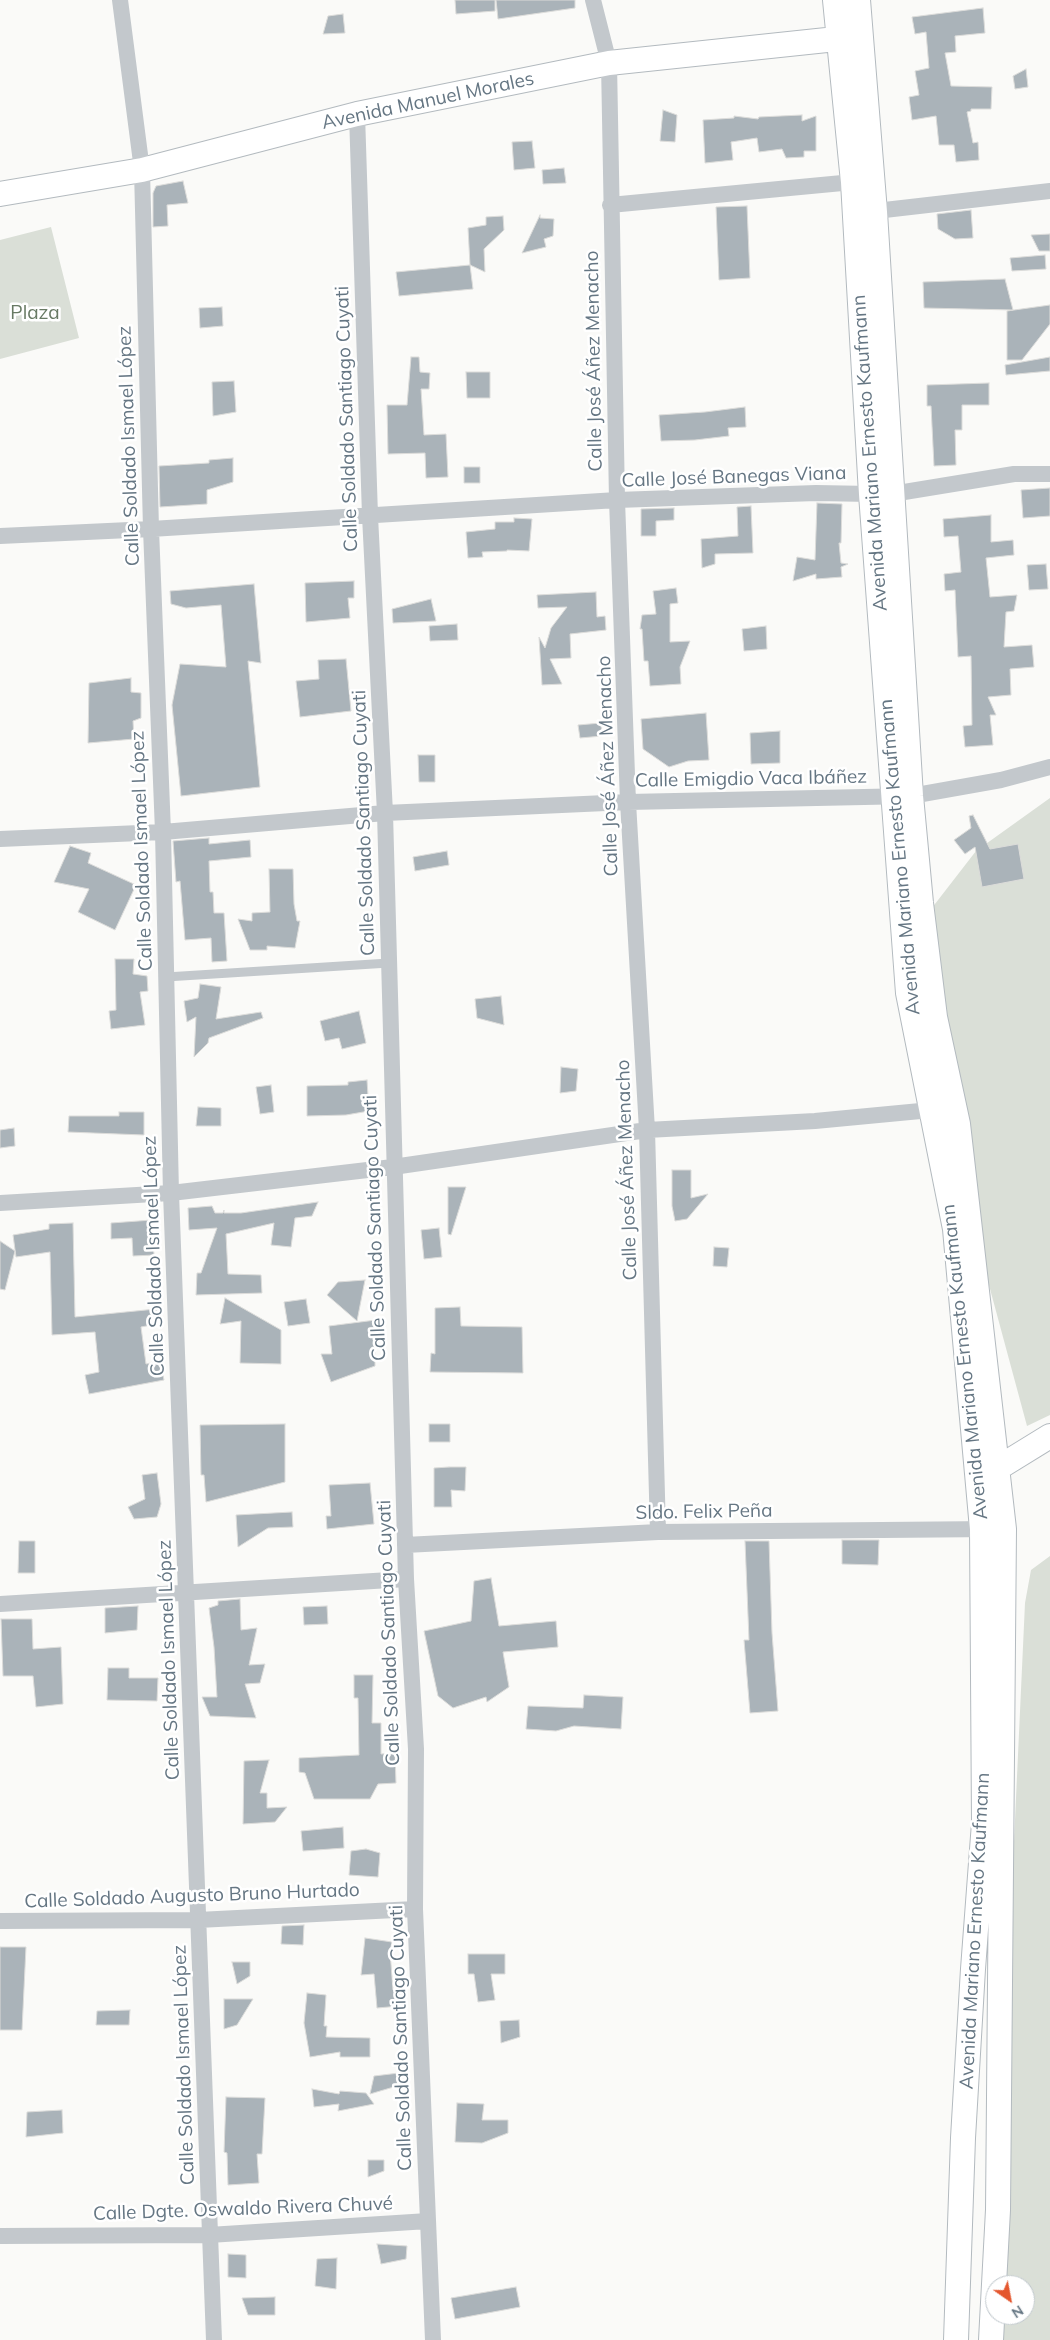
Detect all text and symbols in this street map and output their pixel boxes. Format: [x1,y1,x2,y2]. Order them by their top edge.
street label: Avenida Manuel Morales [320,67,536,135]
street label: Calle José Áñez Menacho [581,250,607,472]
street label: Calle Soldado Santiago Cuyati [331,286,363,552]
street label: Avenida Mariano Ernesto Kaufmann [848,294,892,612]
park label: Plaza [10,302,60,324]
street label: Calle Soldado Ismael López [113,325,145,567]
street label: Calle José Banegas Viana [621,462,847,492]
street label: Calle José Áñez Menacho [593,655,623,877]
street label: Calle Soldado Santiago Cuyati [348,690,380,956]
street label: Avenida Mariano Ernesto Kaufmann [875,698,925,1016]
street label: Calle Soldado Ismael López [126,730,158,972]
street label: Calle Emigdio Vaca Ibáñez [635,766,867,792]
street label: Calle José Áñez Menacho [612,1059,642,1281]
street label: Calle Soldado Santiago Cuyati [359,1095,391,1361]
street label: Calle Soldado Ismael López [138,1135,170,1377]
street label: Avenida Mariano Ernesto Kaufmann [937,1203,993,1521]
street label: Sldo. Felix Peña [635,1499,773,1525]
street label: Calle Soldado Santiago Cuyati [373,1500,405,1766]
street label: Calle Soldado Ismael López [153,1539,185,1781]
street label: Avenida Mariano Ernesto Kaufmann [955,1772,995,2090]
street label: Calle Soldado Augusto Bruno Hurtado [24,1879,360,1913]
street label: Calle Soldado Santiago Cuyati [385,1905,417,2171]
street label: Calle Soldado Ismael López [168,1944,200,2186]
street label: Calle Dgte. Oswaldo Rivera Chuvé [93,2192,393,2226]
north arrow [985,2275,1035,2325]
text: N [1008,2301,1027,2322]

